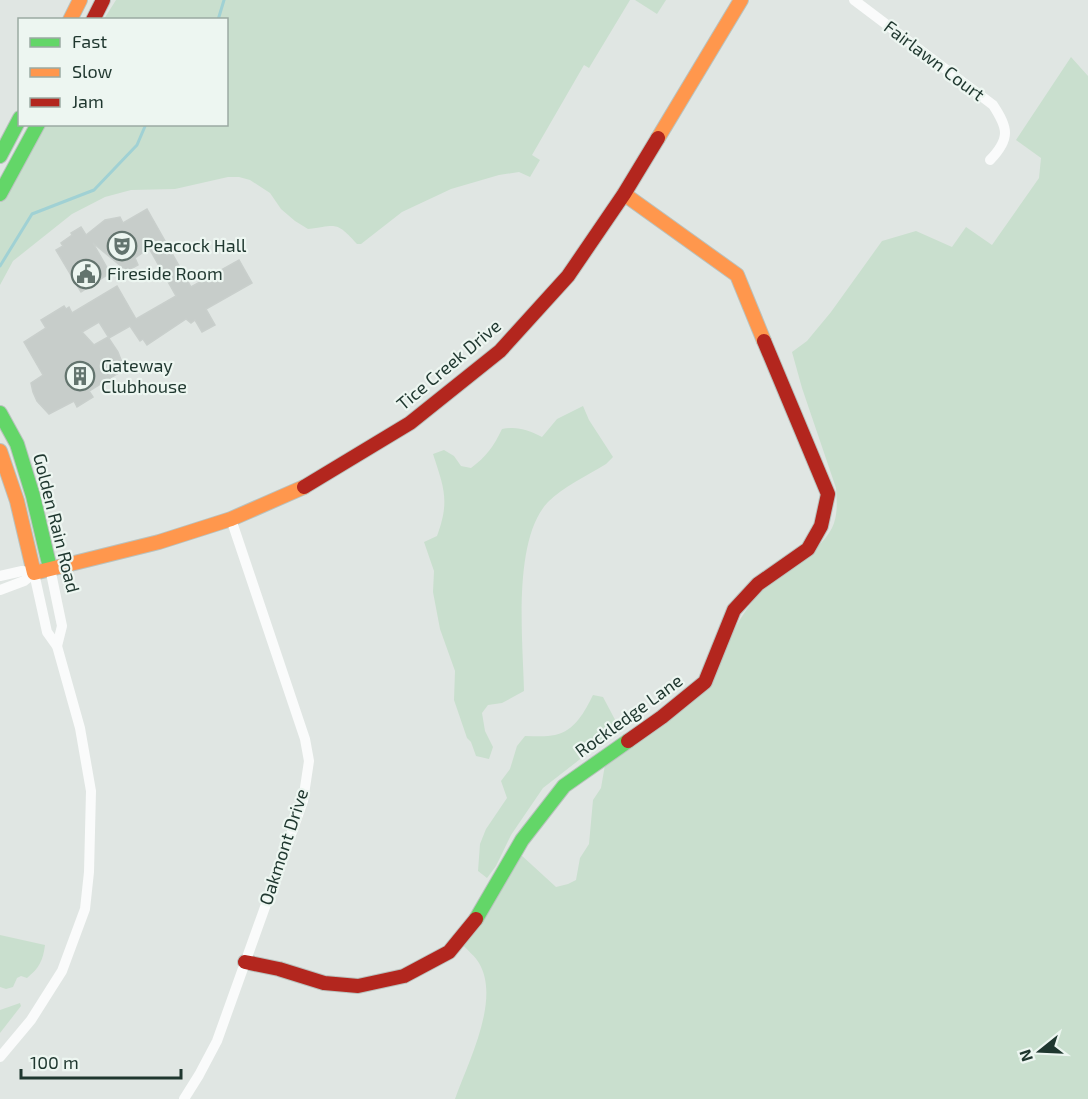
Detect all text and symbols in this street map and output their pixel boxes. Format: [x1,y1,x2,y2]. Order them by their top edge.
street label: Fairlawn Court [880,15,989,105]
legend [18,18,228,126]
text: Fast [72,30,107,52]
text: Slow [72,60,113,82]
text: Jam [72,90,104,112]
theatre icon: Peacock Hall [106,230,138,262]
place label: Peacock Hall [143,234,247,256]
public building icon: Fireside Room [70,258,102,290]
place label: Fireside Room [107,262,223,284]
street label: Tice Creek Drive [392,314,505,414]
place label: Gateway Clubhouse [101,354,187,397]
building icon: Gateway Clubhouse [64,360,96,392]
street label: Golden Rain Road [29,451,85,595]
street label: Rockledge Lane [570,669,686,762]
street label: Oakmont Drive [254,786,312,908]
north arrow [1010,1021,1070,1081]
scale bar [21,1042,182,1080]
text: N [1014,1047,1036,1064]
text: 100 m [30,1051,79,1073]

